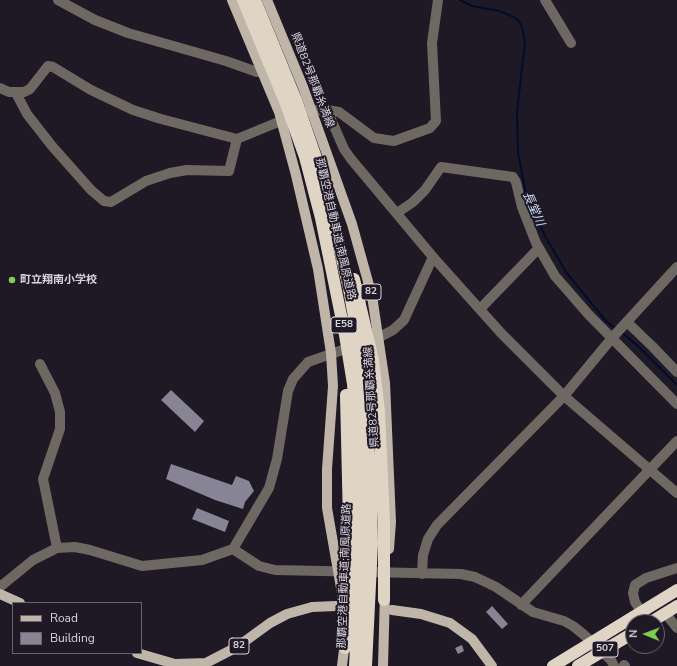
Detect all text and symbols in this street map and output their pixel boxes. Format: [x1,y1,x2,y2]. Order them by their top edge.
street label: 県道82号那覇糸満線 [288,30,336,130]
street label: 那覇空港自動車道;南風原道路 [312,157,358,301]
water label: 長堂川 [519,190,547,228]
place label: 町立翔南小学校 [20,273,97,287]
marker: 町立翔南小学校 [7,275,17,285]
road number: 82 [361,284,381,300]
road number: E58 [331,317,357,333]
street label: 県道82号那覇糸満線 [362,346,382,448]
street label: 那覇空港自動車道;南風原道路 [336,503,354,649]
legend [12,602,142,654]
text: Road [50,610,78,626]
north arrow [625,614,665,654]
text: Building [50,630,95,646]
text: N [626,630,641,638]
road number: 82 [229,638,249,654]
road number: 507 [592,641,618,657]

